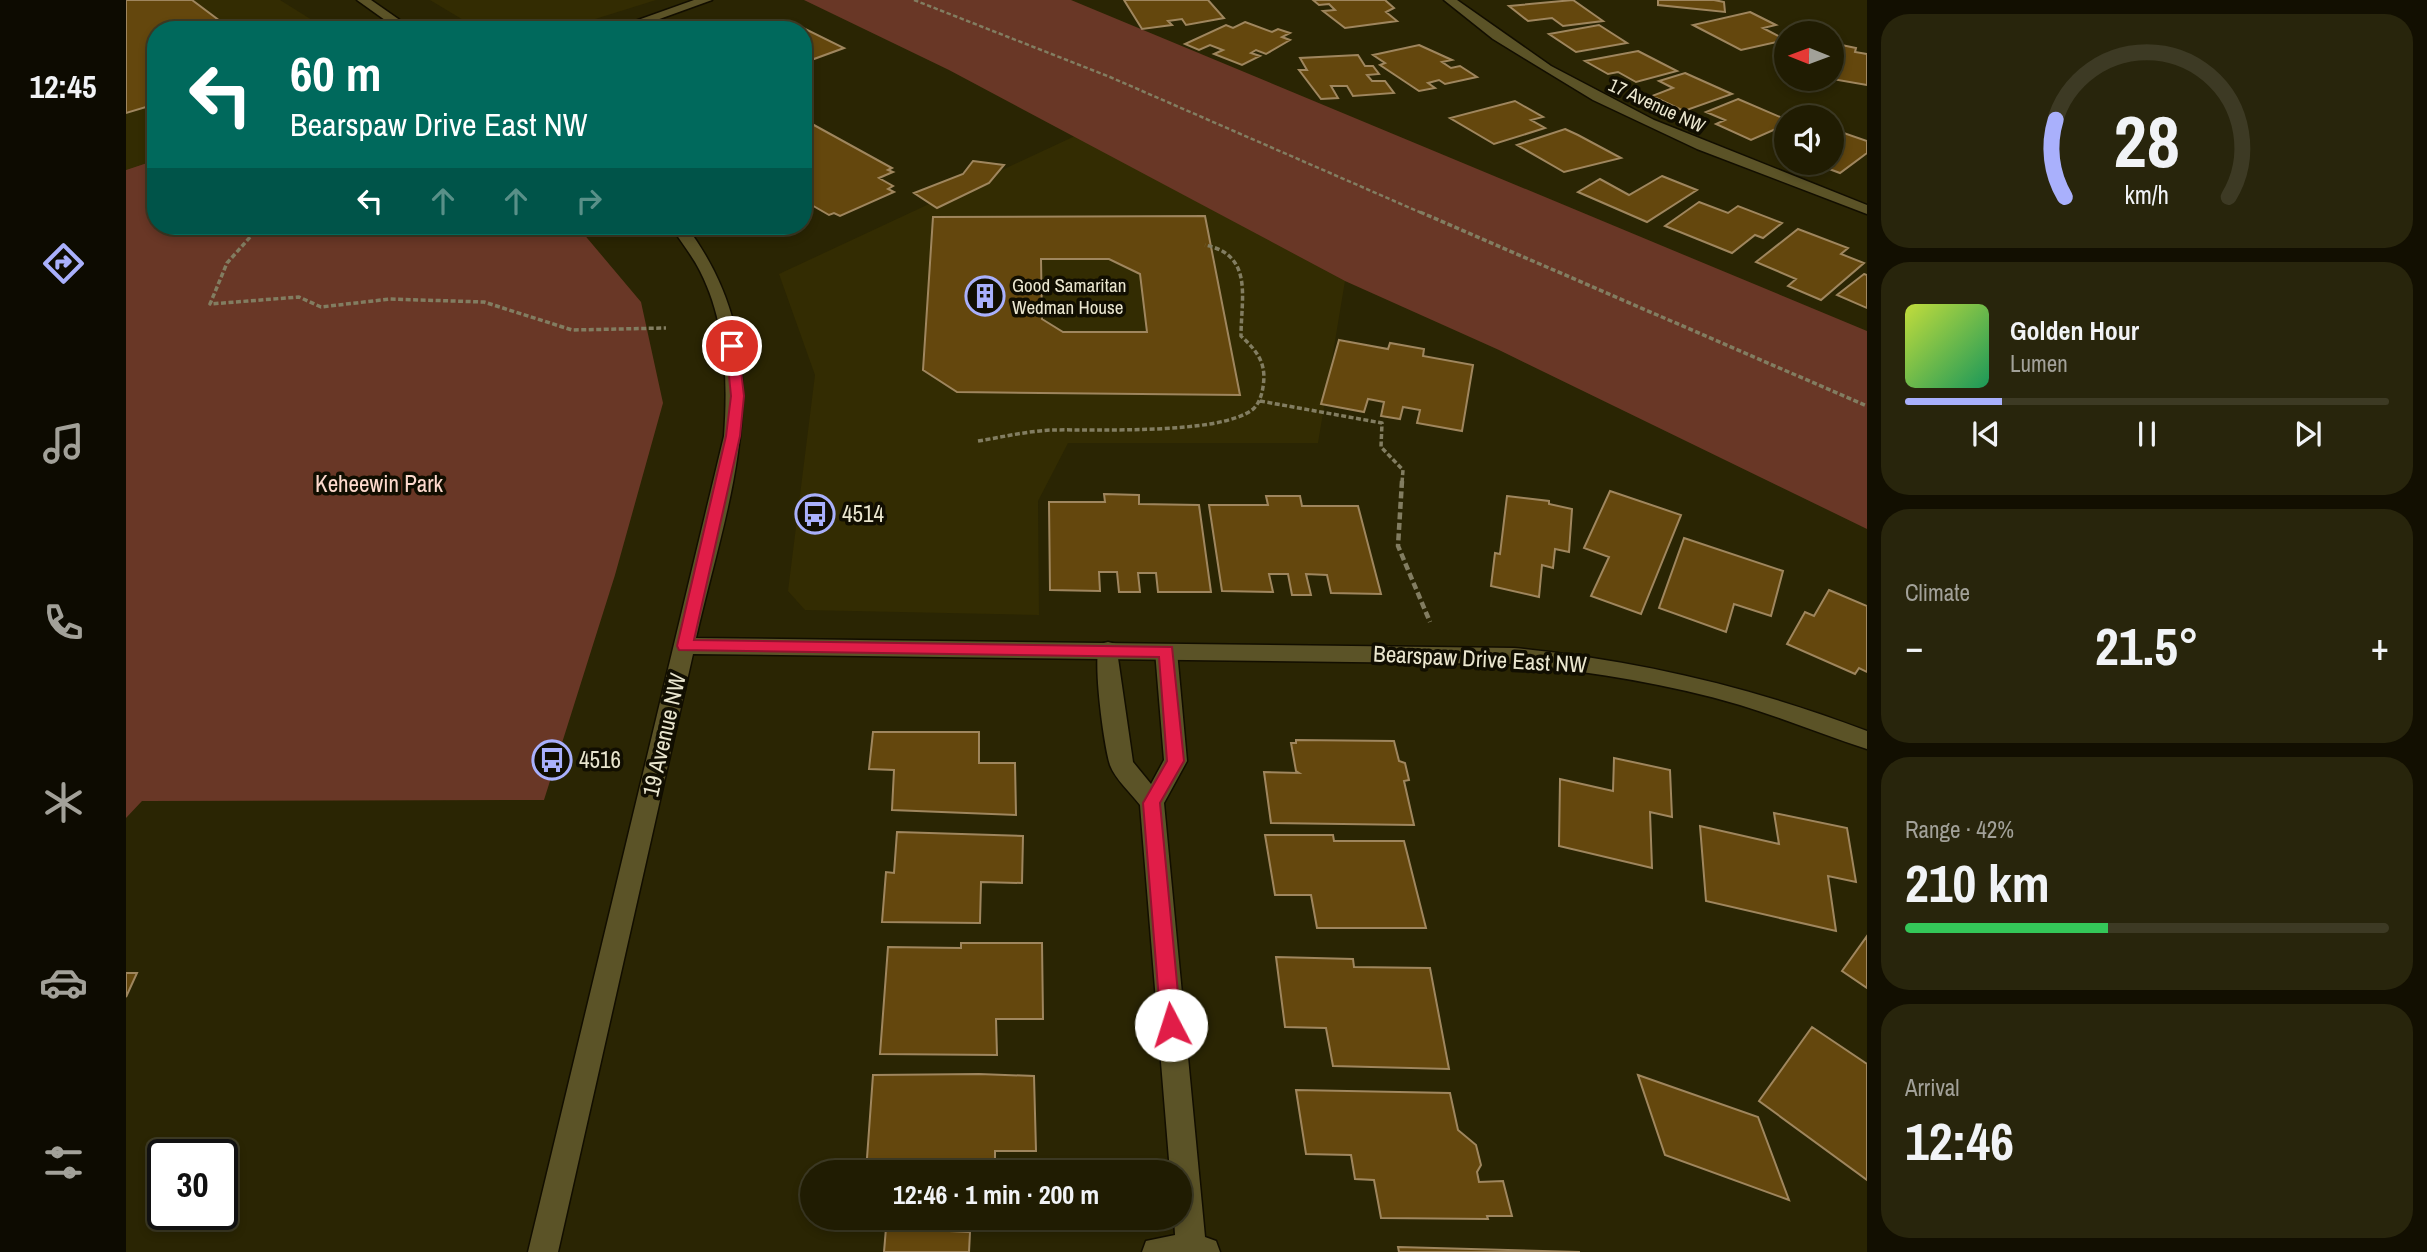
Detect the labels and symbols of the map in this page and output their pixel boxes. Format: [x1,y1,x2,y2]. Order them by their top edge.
north arrow [1774,21,1844,91]
street label: 17 Avenue NW [1605,71,1710,139]
place label: Good Samaritan Wedman House [1012,272,1126,320]
building icon: Good Samaritan Wedman House [964,275,1006,317]
pin [702,316,762,376]
park label: Keheewin Park [315,468,444,499]
bus stop icon: 4514 [794,493,836,535]
place label: 4514 [842,498,884,529]
street label: Bearspaw Drive East NW [1372,637,1588,680]
street label: 19 Avenue NW [634,670,693,800]
bus stop icon: 4516 [531,739,573,781]
place label: 4516 [579,744,621,775]
position arrow [1134,988,1208,1062]
speed limit sign: 30 [147,1139,238,1230]

